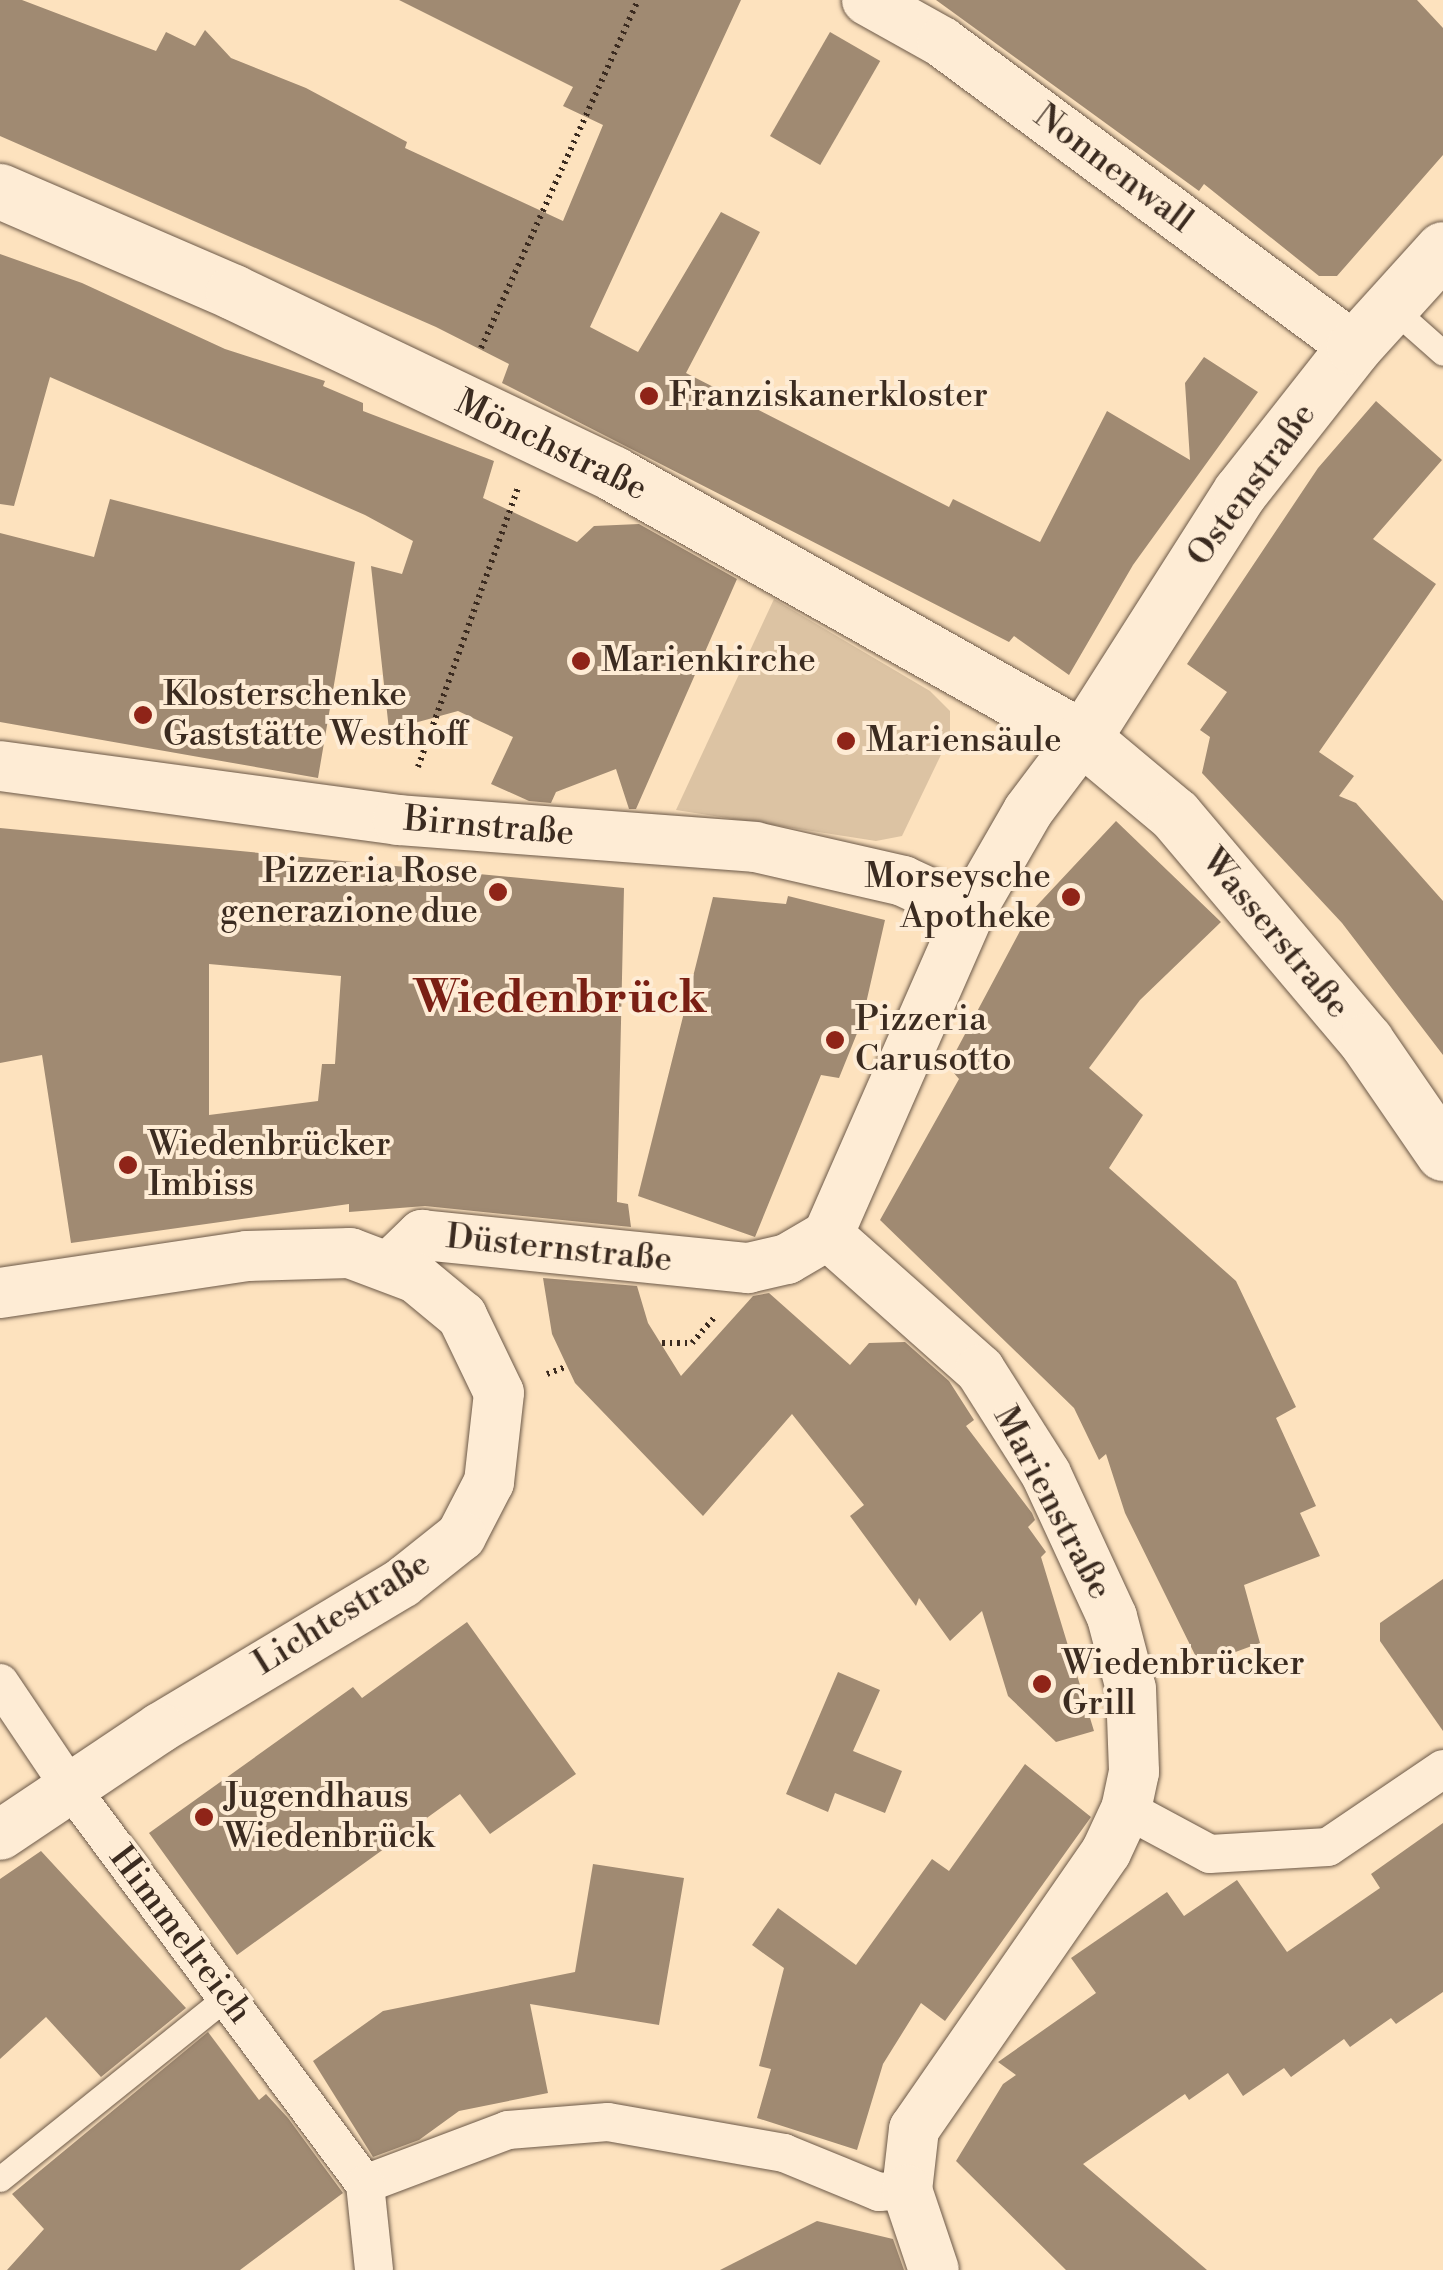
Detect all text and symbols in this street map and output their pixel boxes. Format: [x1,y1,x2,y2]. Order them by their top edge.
street label: Nonnenwall [1025,96,1201,242]
place label: Franziskanerkloster [669,375,988,417]
street label: Mönchstraße [448,382,654,510]
marker: Franziskanerkloster [638,385,660,407]
street label: Ostenstraße [1179,395,1325,575]
place label: Marienkirche [601,640,816,682]
marker: Marienkirche [570,650,592,672]
place label: Klosterschenke Gaststätte Westhoff [163,674,468,756]
marker: Klosterschenke Gaststätte Westhoff [132,704,154,726]
place label: Mariensäule [866,720,1062,762]
marker: Mariensäule [835,730,857,752]
street label: Birnstraße [402,799,576,855]
street label: Wasserstraße [1192,841,1358,1027]
place label: Pizzeria Rose generazione due [220,851,478,933]
place label: Morseysche Apotheke [864,856,1051,938]
marker: Pizzeria Rose generazione due [487,881,509,903]
marker: Morseysche Apotheke [1060,886,1082,908]
district label: Wiedenbrück [413,972,707,1026]
place label: Pizzeria Carusotto [855,999,1012,1081]
marker: Pizzeria Carusotto [824,1029,846,1051]
place label: Wiedenbrücker Imbiss [148,1124,391,1206]
marker: Wiedenbrücker Imbiss [117,1154,139,1176]
street label: Düsternstraße [444,1216,674,1282]
street label: Marienstraße [984,1399,1120,1607]
street label: Lichtestraße [246,1543,438,1685]
place label: Wiedenbrücker Grill [1062,1643,1305,1725]
marker: Wiedenbrücker Grill [1031,1673,1053,1695]
place label: Jugendhaus Wiedenbrück [224,1776,434,1858]
marker: Jugendhaus Wiedenbrück [193,1806,215,1828]
street label: Himmelreich [100,1838,260,2032]

